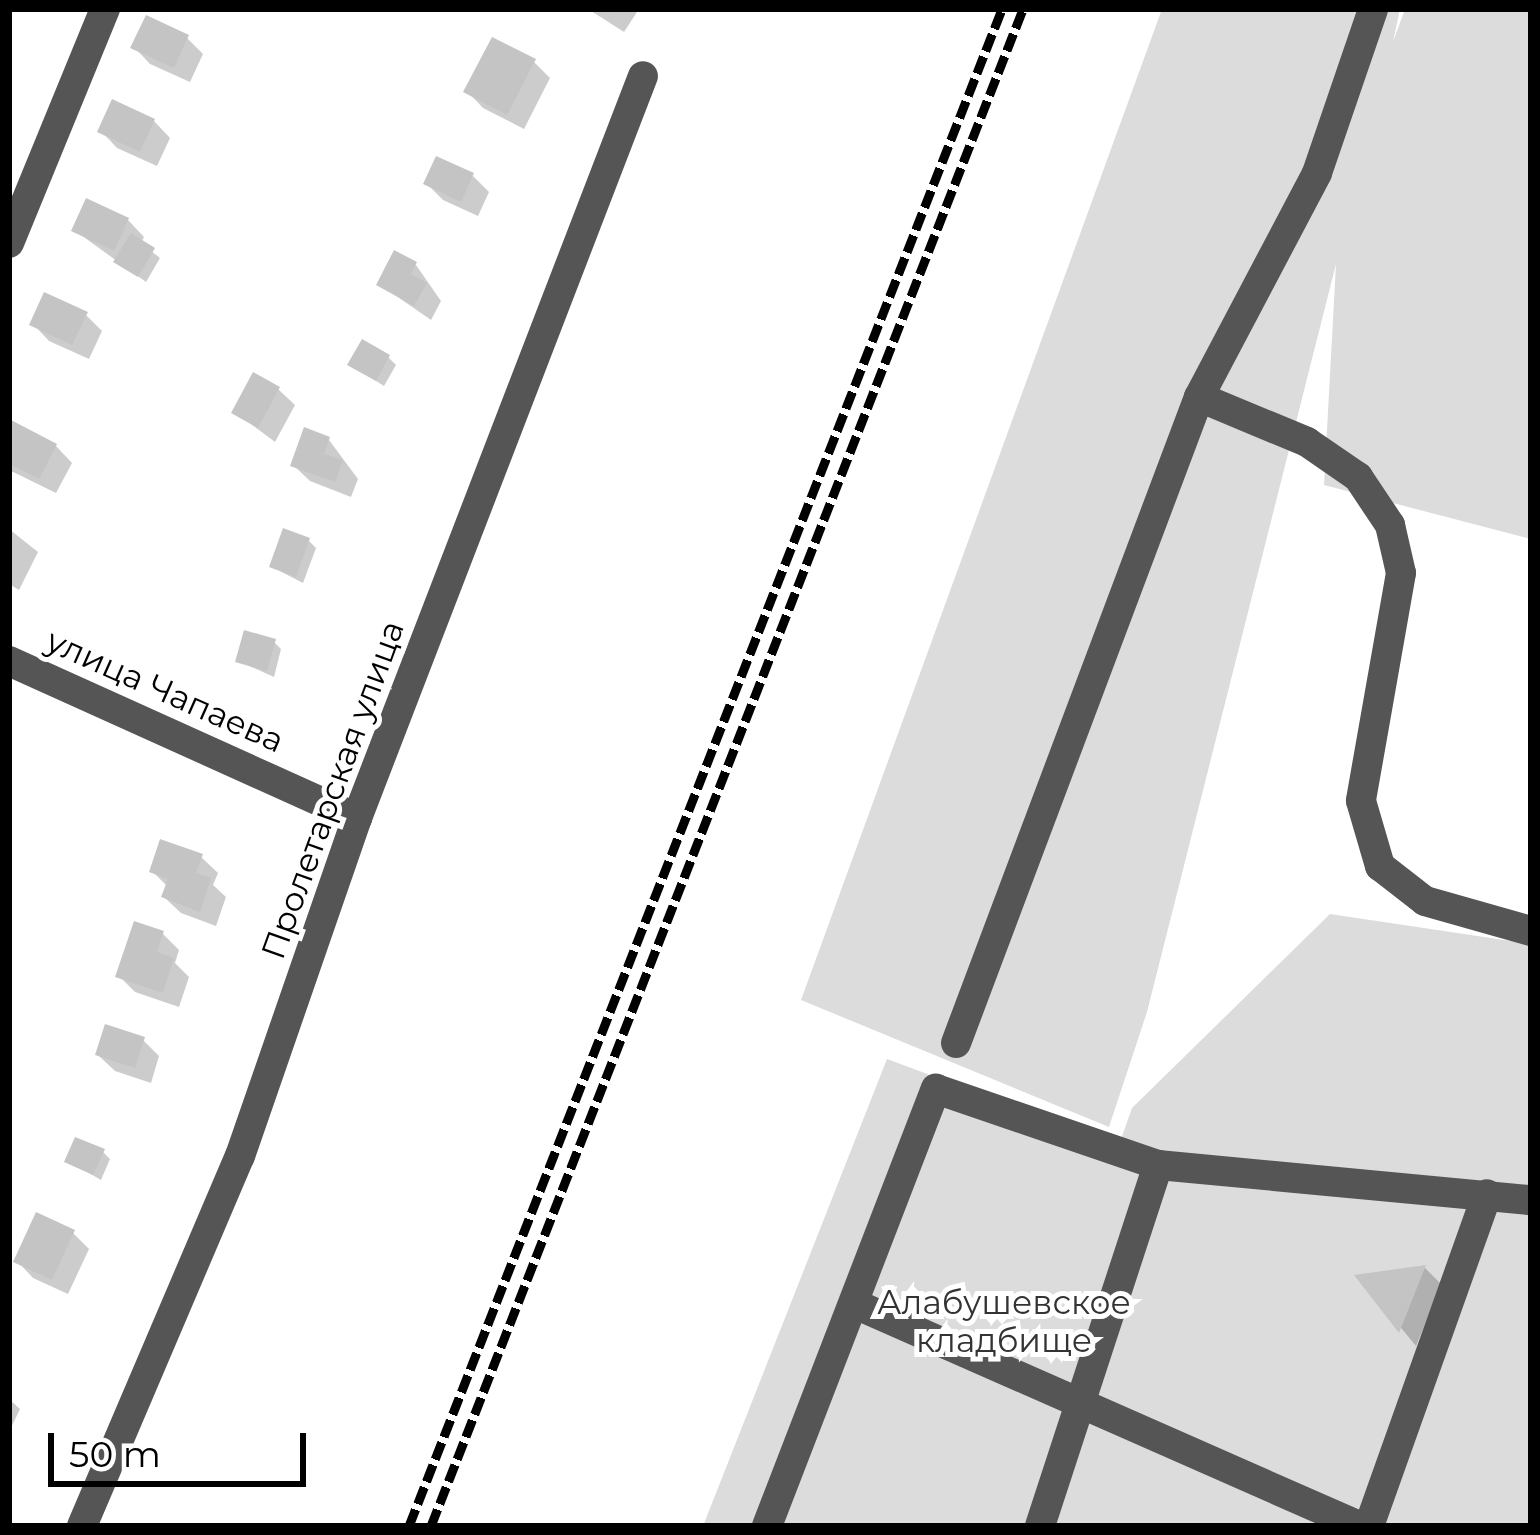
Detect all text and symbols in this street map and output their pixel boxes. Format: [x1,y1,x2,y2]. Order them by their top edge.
street label: Пролетарская улица [253,615,413,965]
street label: улица Чапаева [40,621,290,761]
park label: Алабушевское кладбище [877,1283,1131,1361]
scale bar [54,1409,312,1483]
text: 50 m [69,1432,161,1476]

